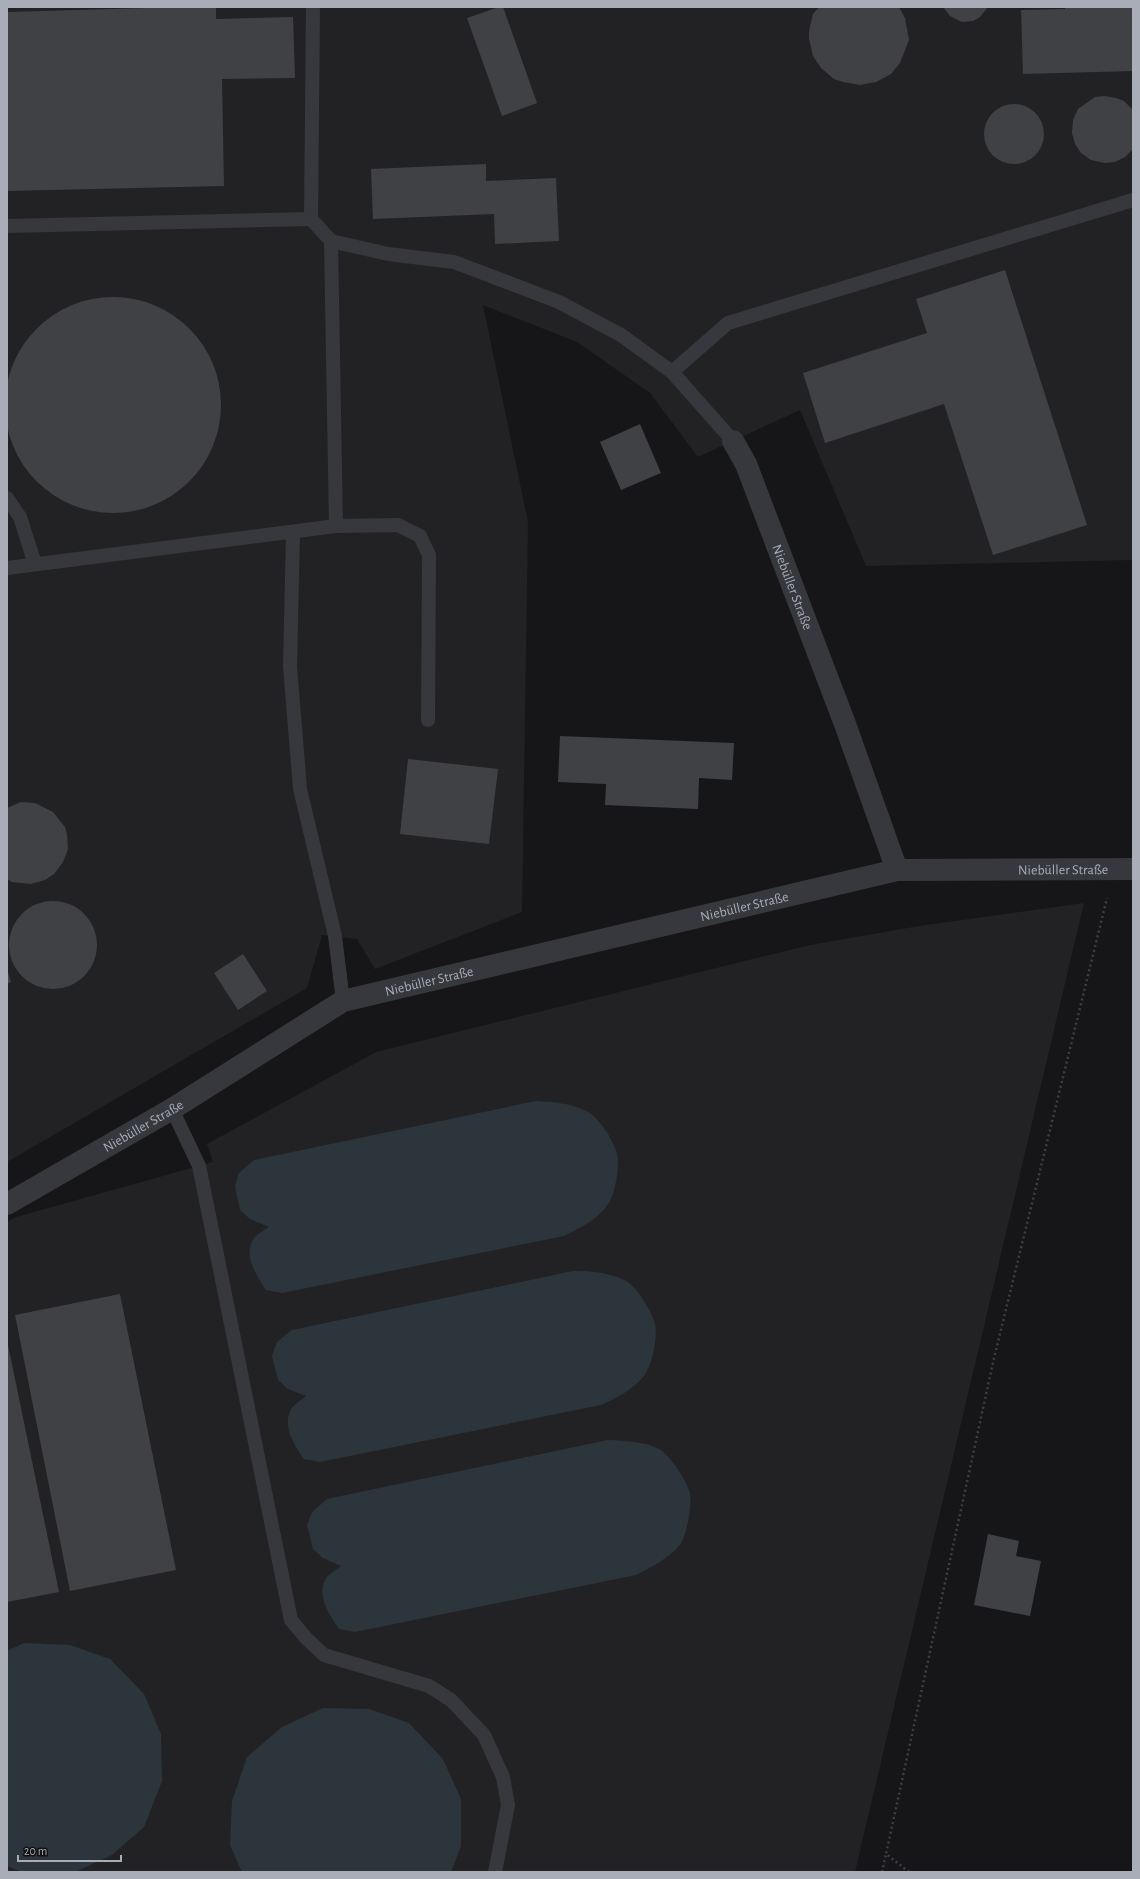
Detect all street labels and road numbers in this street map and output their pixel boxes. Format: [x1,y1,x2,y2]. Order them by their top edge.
street label: Niebüller Straße [769,543,814,632]
street label: Niebüller Straße [1018,863,1108,877]
street label: Niebüller Straße [699,890,790,924]
street label: Niebüller Straße [384,964,475,999]
street label: Niebüller Straße [101,1098,186,1155]

